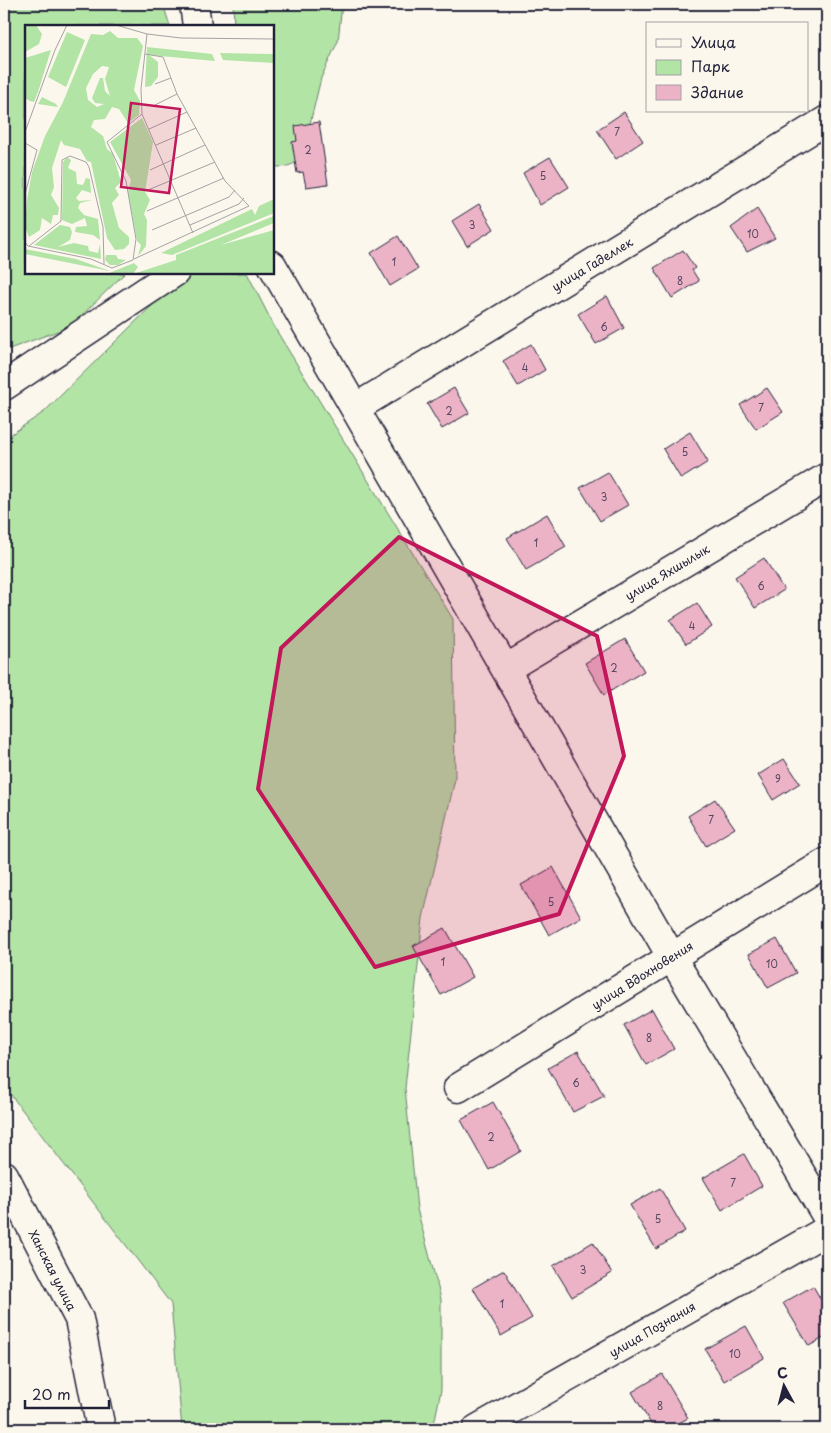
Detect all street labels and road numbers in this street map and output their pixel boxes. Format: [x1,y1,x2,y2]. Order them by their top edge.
street label: улица Гаделлек [548,232,637,295]
street label: улица Яхшылык [621,539,713,604]
street label: улица Вдохновения [588,936,696,1014]
street label: Ханская улица [25,1226,81,1314]
street label: улица Познания [605,1297,699,1361]

